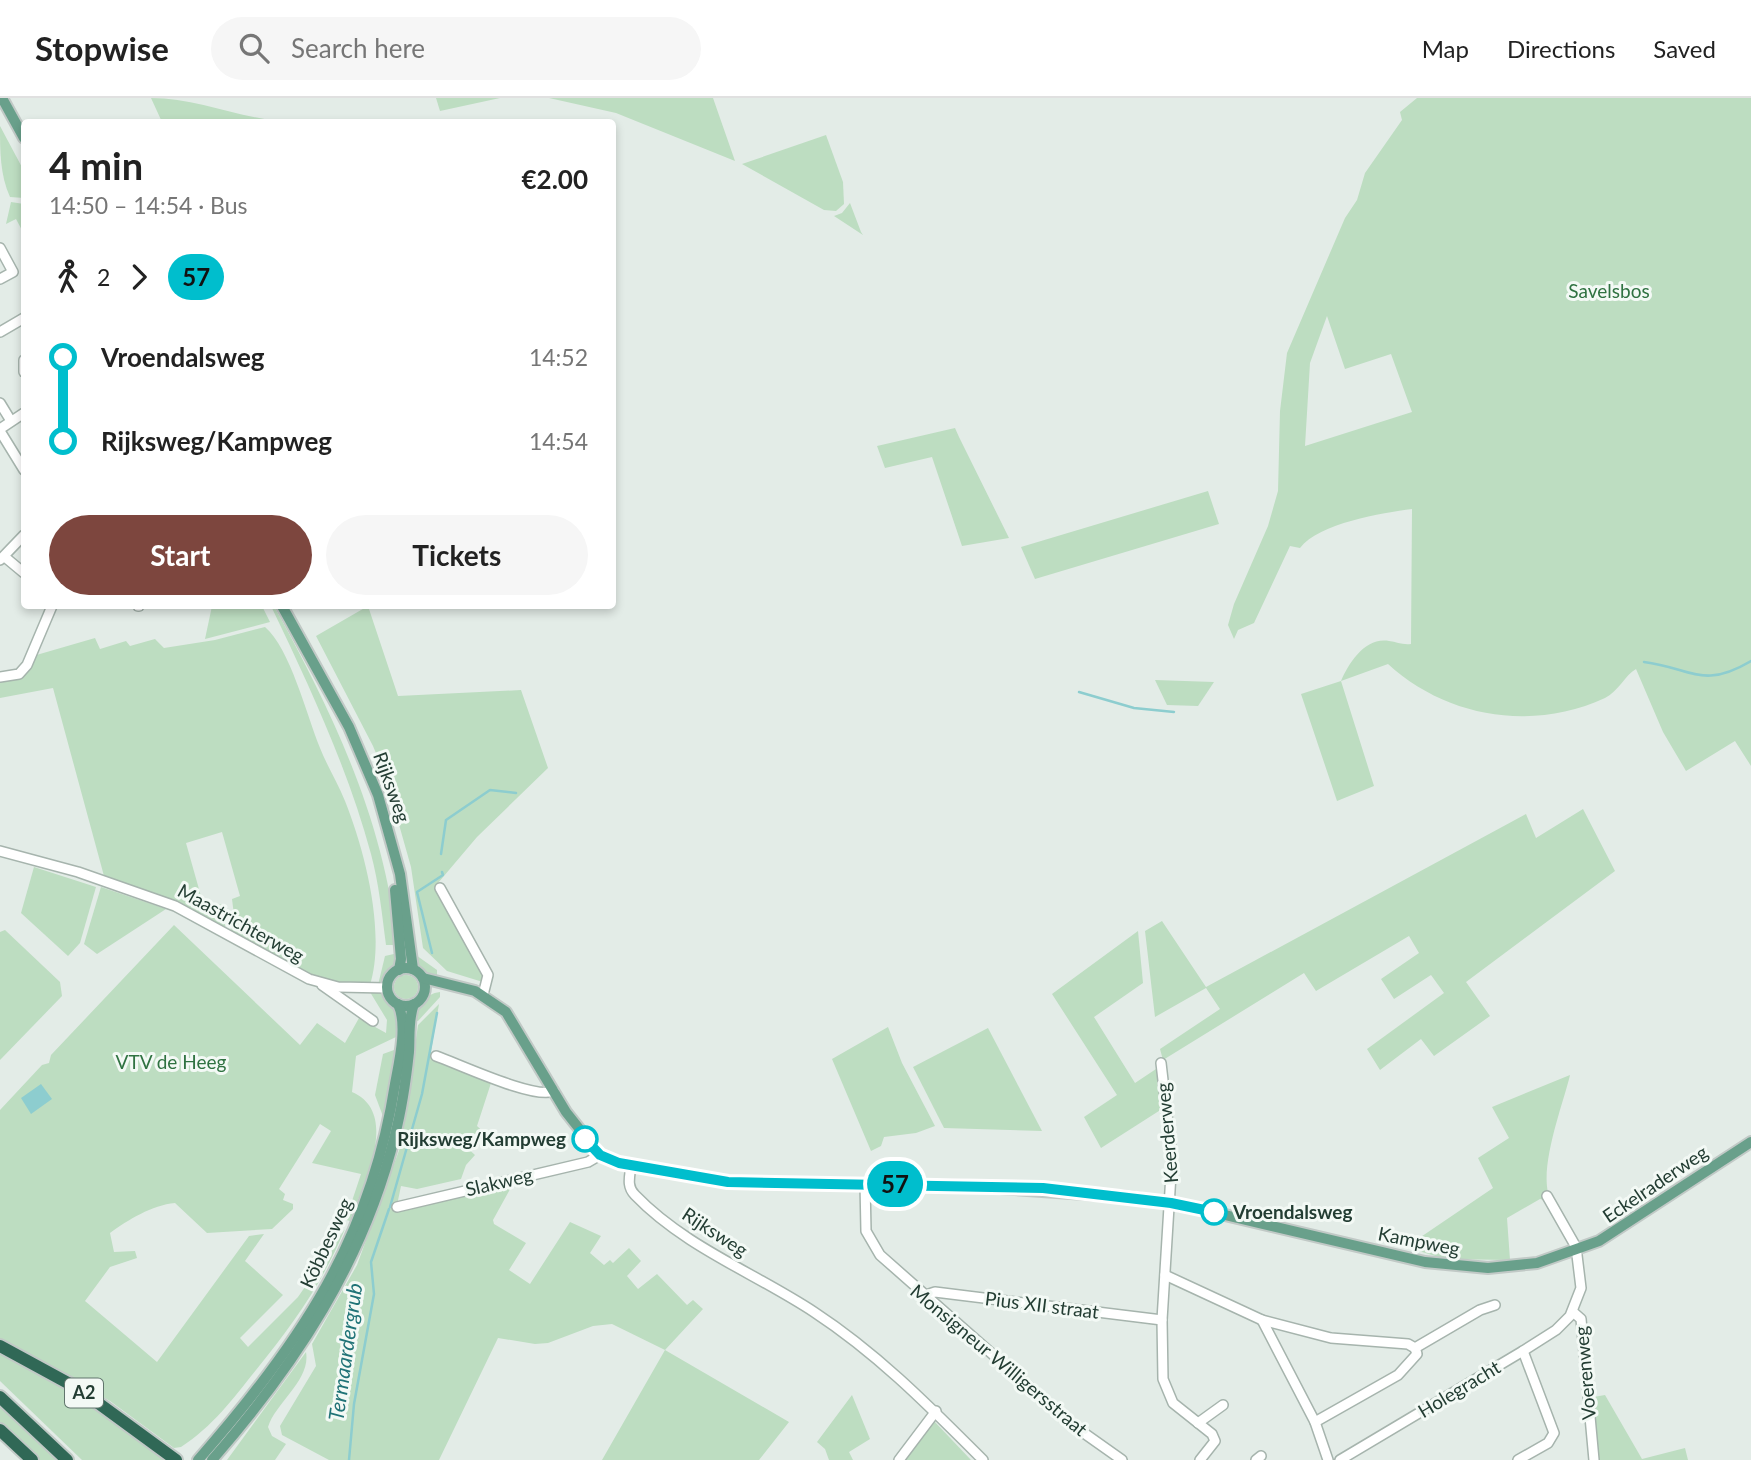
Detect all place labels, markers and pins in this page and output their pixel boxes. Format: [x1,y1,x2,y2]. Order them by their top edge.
marker: Rijksweg/Kampweg [572,1126,598,1152]
place label: Rijksweg/Kampweg [397,1127,566,1150]
marker: Vroendalsweg [1201,1199,1227,1225]
place label: Vroendalsweg [1232,1200,1352,1223]

